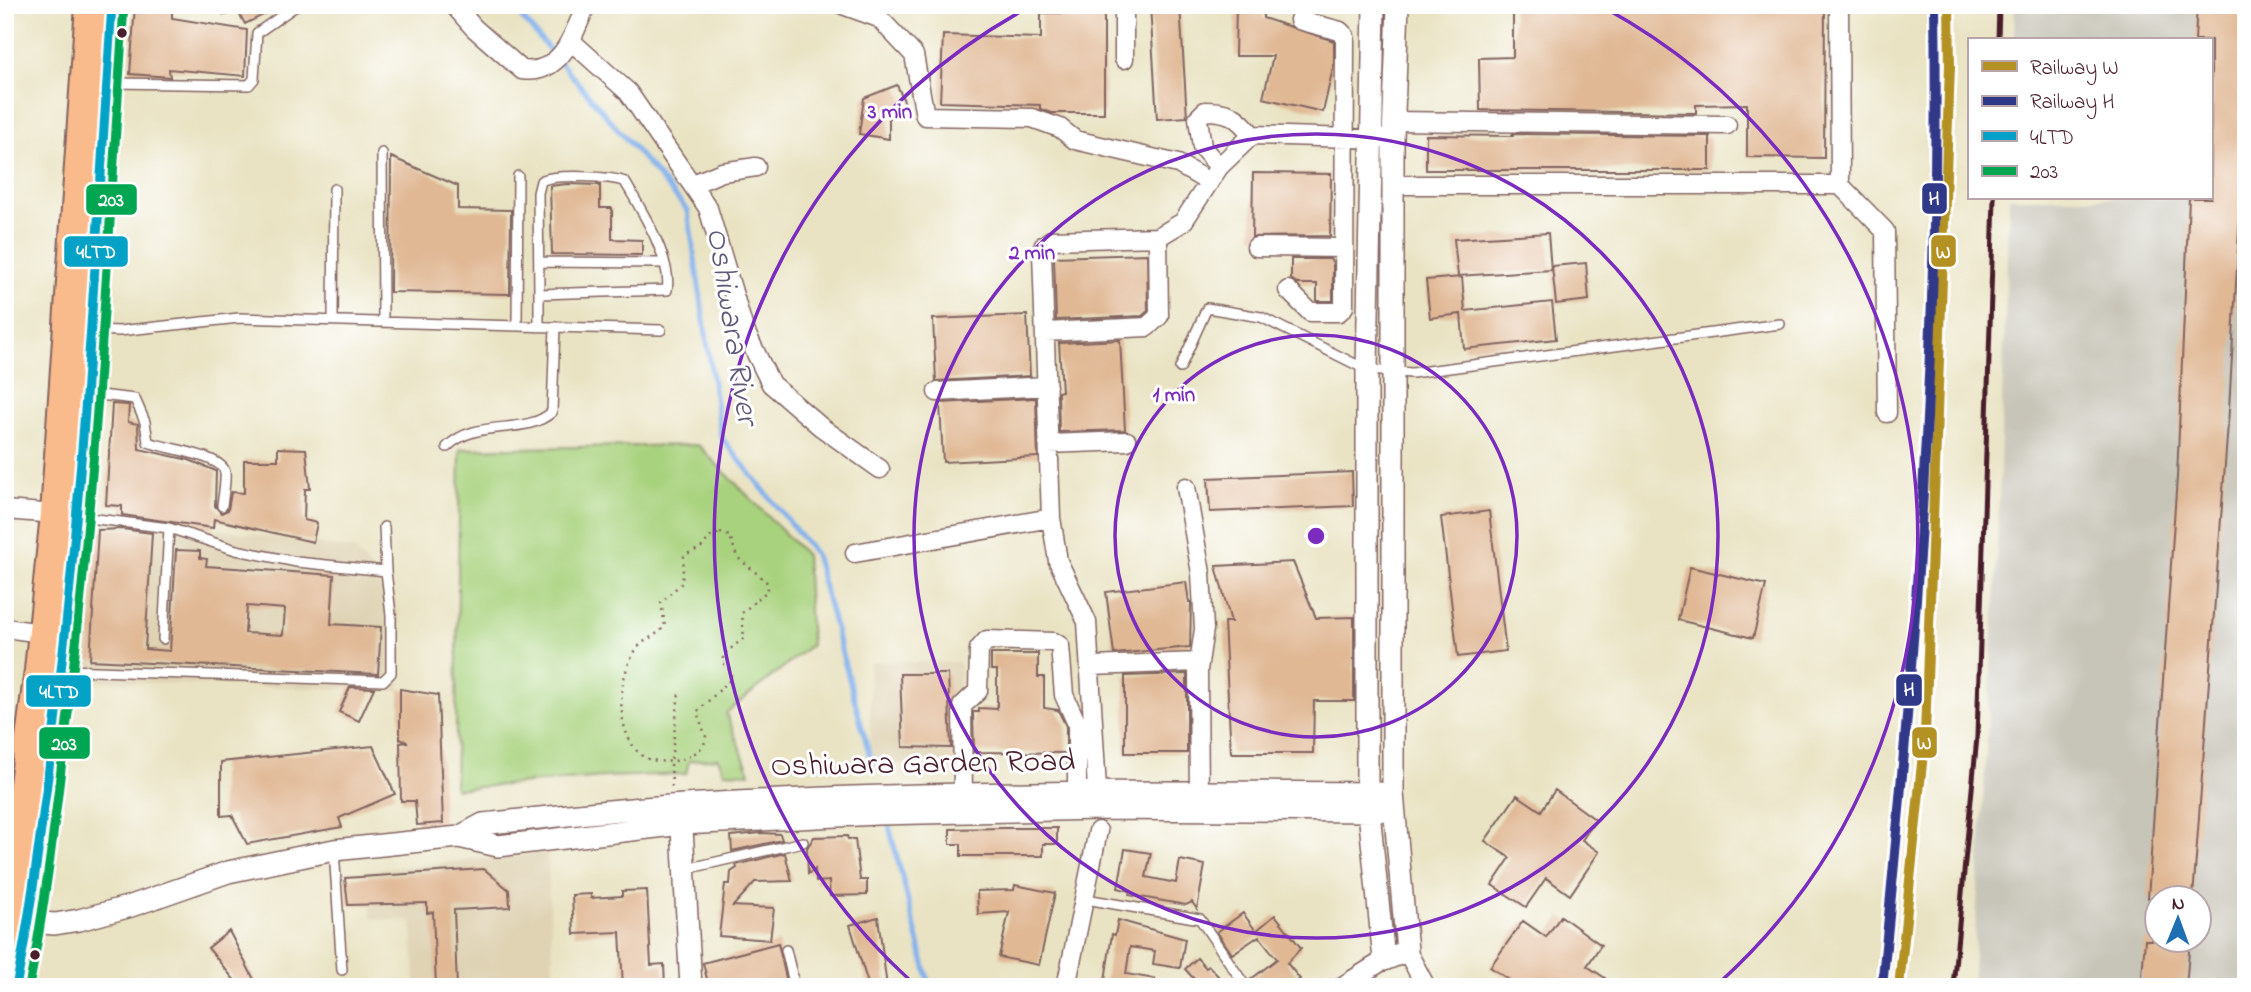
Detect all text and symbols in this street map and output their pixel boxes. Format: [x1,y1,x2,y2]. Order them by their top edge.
unlabelled marker [115,26,129,40]
legend [1968,38,2212,200]
text: Railway W [2030,54,2119,86]
text: Railway H [2030,88,2115,120]
text: 3 min [867,98,912,128]
text: 4LTD [2030,124,2074,154]
text: 203 [2030,158,2058,188]
line badge: H [1921,182,1948,215]
line badge: 203 [85,183,138,216]
text: H [1928,187,1940,214]
text: 203 [97,188,124,215]
water label: Oshiwara River [692,224,771,432]
line badge: W [1930,234,1957,268]
line badge: 4LTD [63,235,129,268]
text: 2 min [1008,239,1055,269]
text: 4LTD [76,240,116,267]
text: W [1936,240,1951,267]
text: 1 min [1153,381,1195,411]
centre of rings [1304,524,1328,548]
line badge: H [1895,673,1923,707]
line badge: 4LTD [25,674,92,708]
text: H [1903,678,1915,705]
text: 4LTD [39,680,79,707]
line badge: 203 [38,726,91,760]
line badge: W [1911,726,1938,759]
text: W [1917,731,1932,758]
text: 203 [50,732,77,759]
street label: Oshiwara Garden Road [770,739,1076,791]
north arrow [2142,884,2212,954]
text: N [2172,891,2185,918]
unlabelled marker [28,948,42,962]

